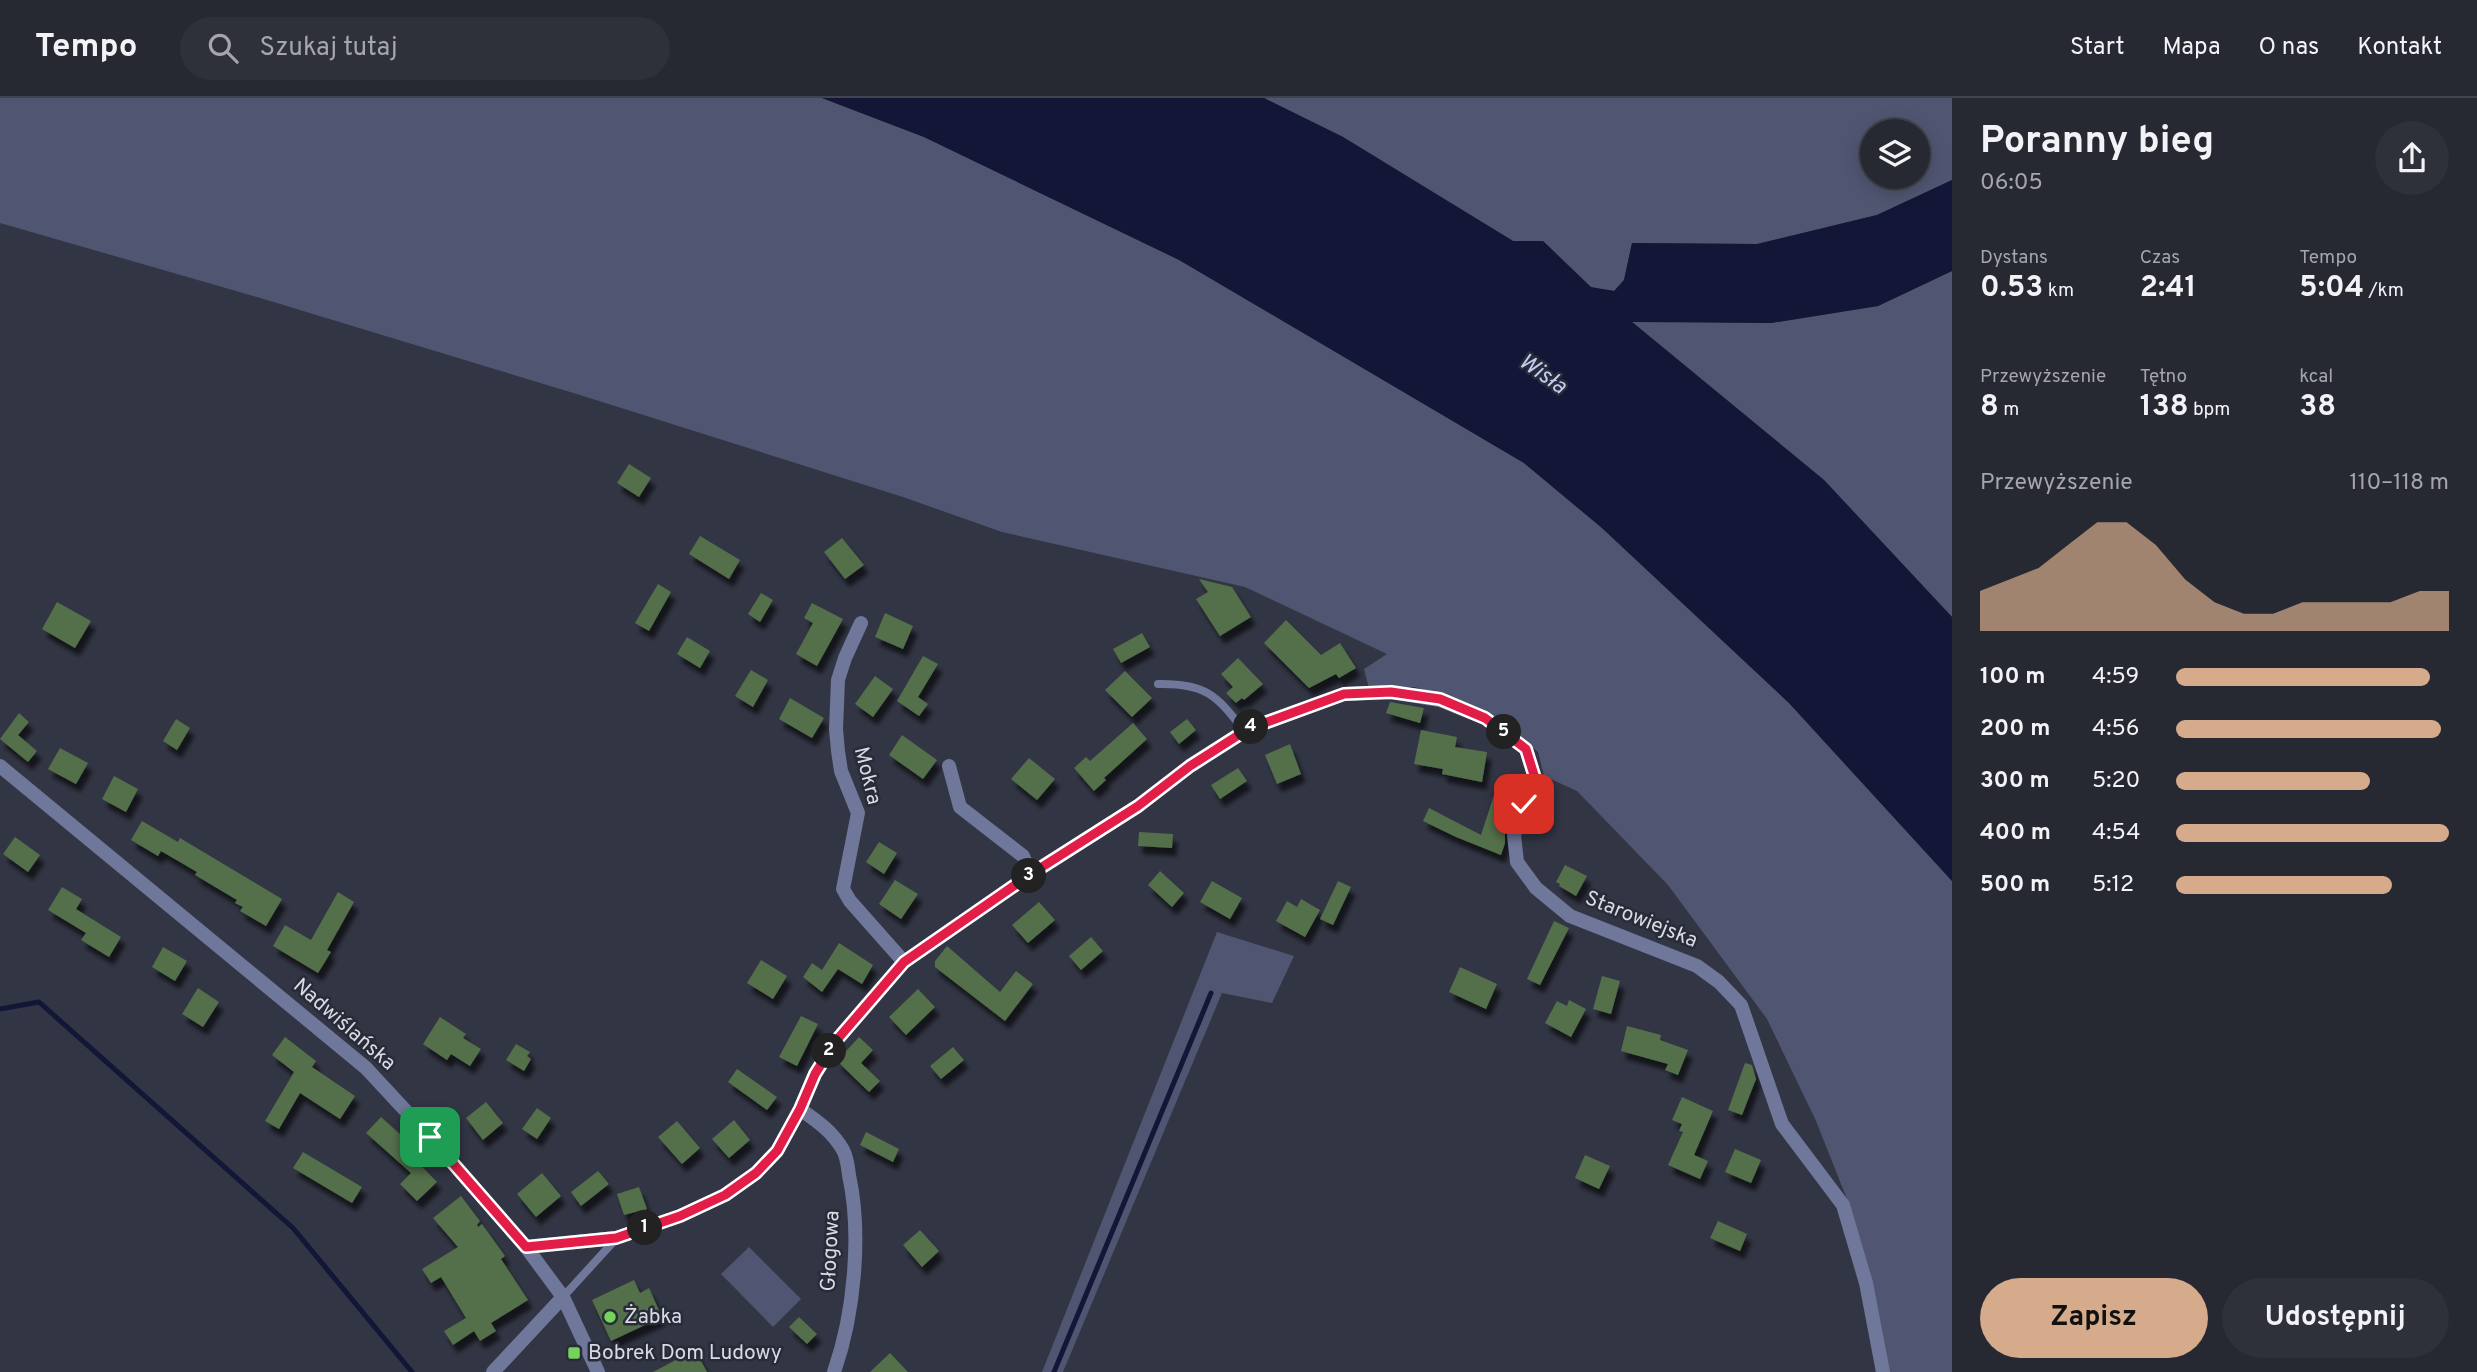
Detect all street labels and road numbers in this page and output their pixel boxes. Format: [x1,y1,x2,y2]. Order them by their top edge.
street label: Mokra [847,744,887,808]
street label: Starowiejska [1581,885,1701,955]
street label: Nadwiślańska [287,973,401,1077]
street label: Głogowa [815,1210,847,1292]

